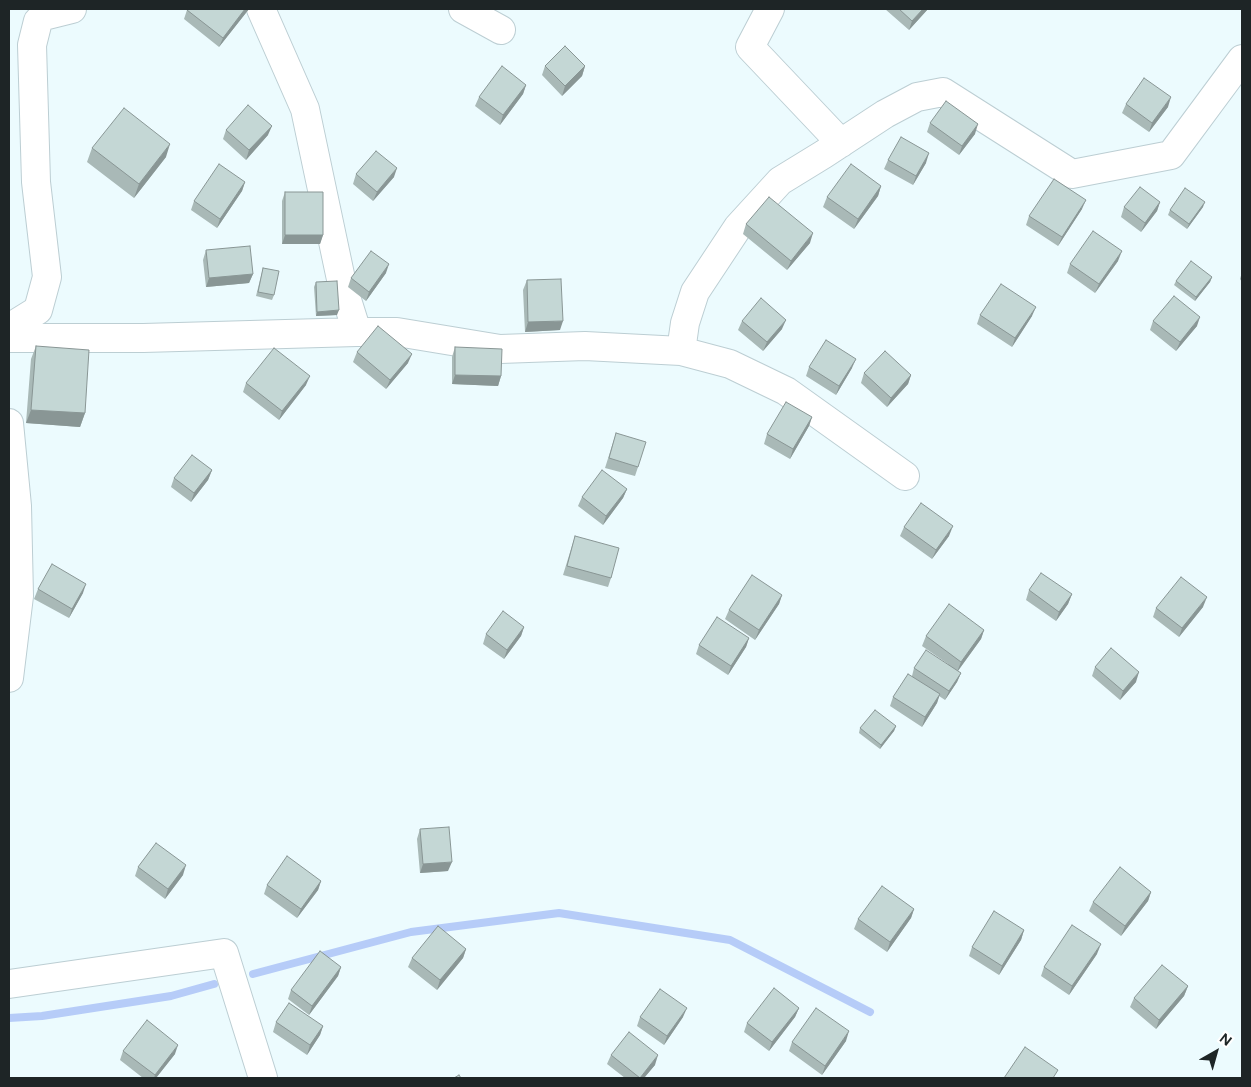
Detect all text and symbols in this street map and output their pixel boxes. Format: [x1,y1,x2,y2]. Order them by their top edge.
north arrow [1191,1027,1241,1077]
text: N [1216,1030,1235,1050]

